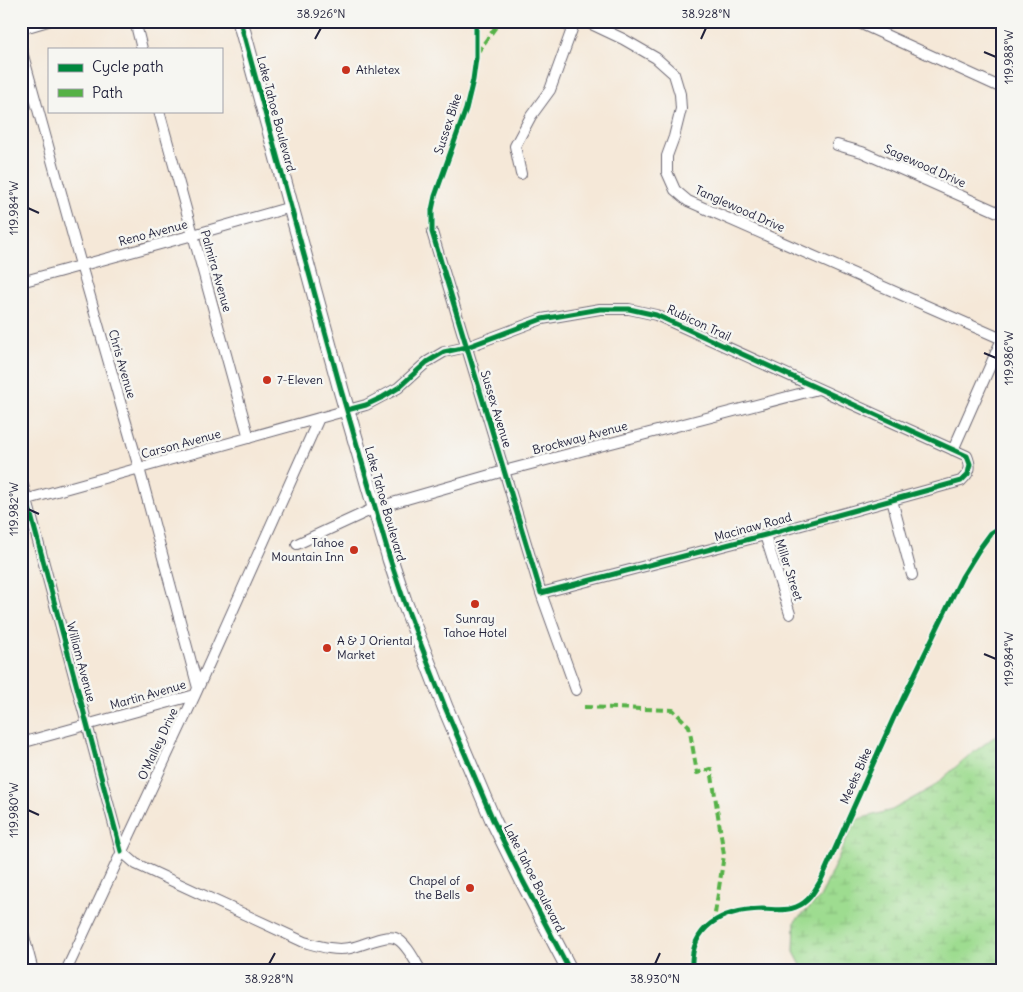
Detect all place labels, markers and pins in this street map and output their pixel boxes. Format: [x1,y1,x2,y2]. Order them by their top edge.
place label: Athletex [356,62,400,77]
marker: Athletex [340,64,352,76]
place label: 7-Eleven [277,372,323,387]
marker: 7-Eleven [261,374,273,386]
place label: Tahoe Mountain Inn [271,535,344,564]
marker: Tahoe Mountain Inn [348,544,360,556]
marker: Sunray Tahoe Hotel [469,598,481,610]
place label: Sunray Tahoe Hotel [443,611,507,640]
place label: A & J Oriental Market [337,633,413,662]
marker: A & J Oriental Market [321,642,333,654]
place label: Chapel of the Bells [409,873,461,902]
marker: Chapel of the Bells [464,882,476,894]

